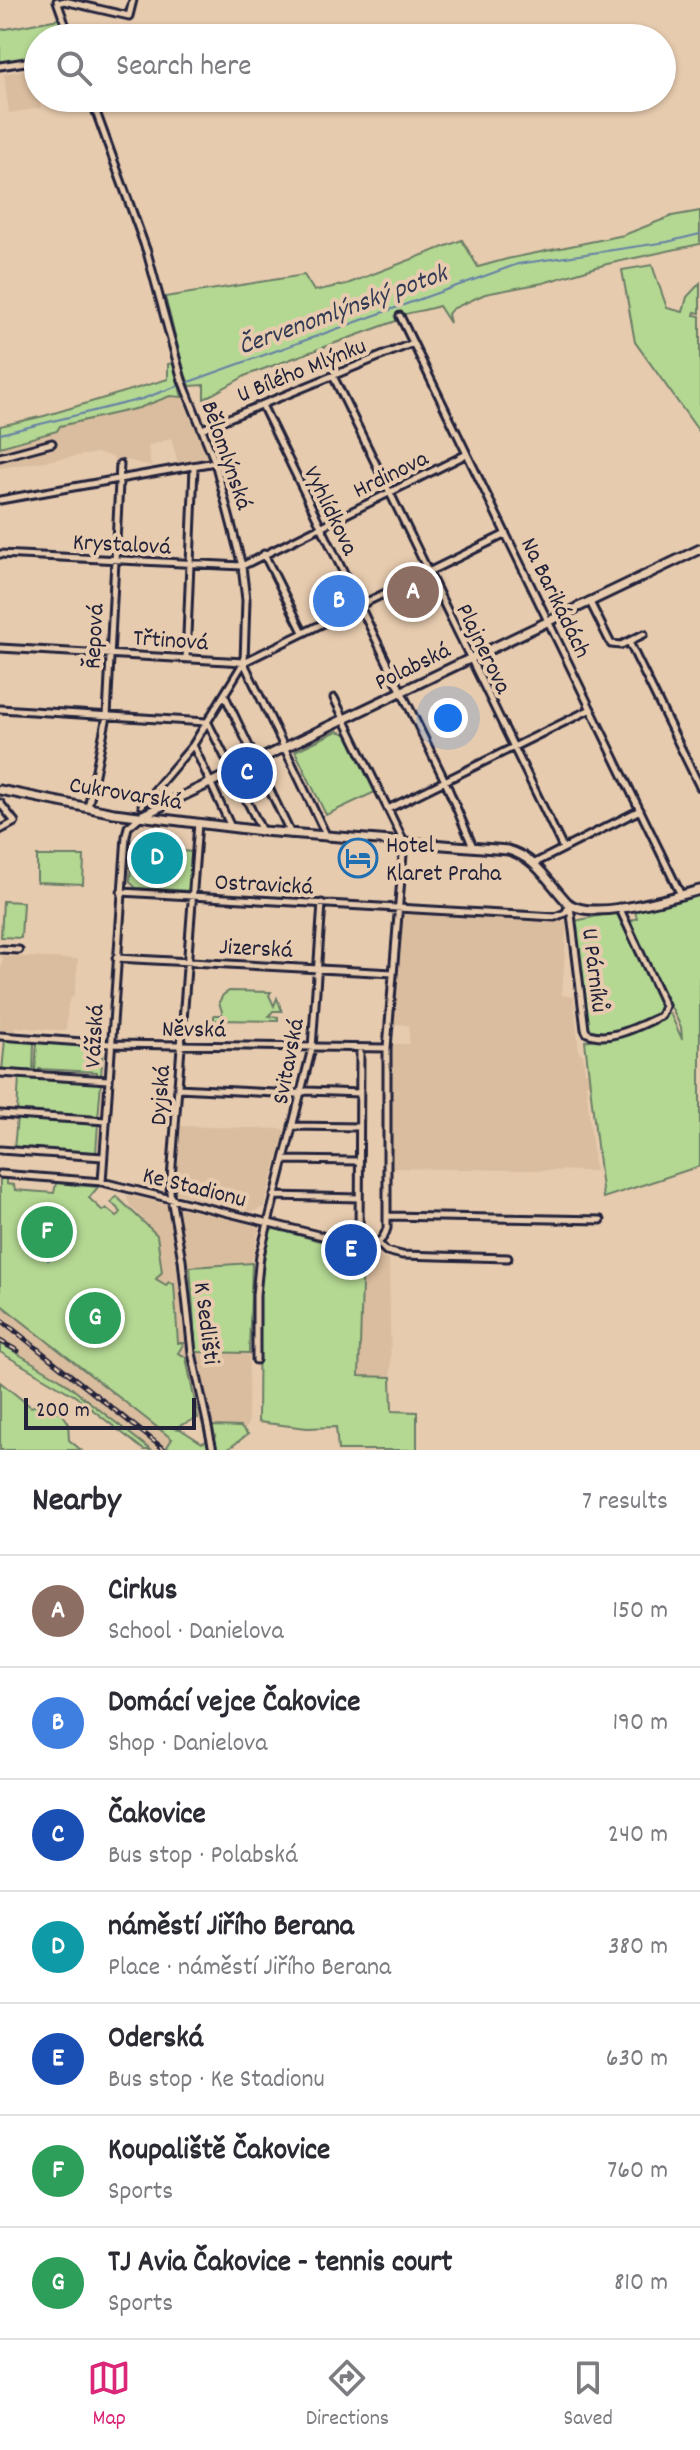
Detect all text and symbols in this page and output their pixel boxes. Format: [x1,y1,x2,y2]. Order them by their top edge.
search box [24,24,676,112]
icon: search [52,46,96,90]
text: Search here [116,47,252,90]
water label: Červenomlýnský potok [234,256,455,366]
street label: U Bílého Mlýnku [232,330,372,413]
street label: Bělomlýnská [191,397,260,515]
street label: Hrdinova [348,443,435,508]
street label: Vyhlídkova [293,461,366,562]
street label: Krystalová [72,526,172,566]
street label: Na Barikádách [510,532,598,664]
pin: A [387,562,439,622]
pin: B [313,571,365,631]
street label: Plajnerova [446,598,519,701]
street label: Řepová [77,603,115,670]
street label: Třtinová [132,622,210,662]
street label: Polabská [370,635,457,701]
your location [428,698,468,738]
pin: C [221,743,273,803]
street label: Cukrovarská [67,769,184,821]
pin: D [131,828,183,888]
place label: Hotel Klaret Praha [386,830,502,892]
hotel icon: Hotel Klaret Praha [337,837,379,879]
street label: Ostravická [214,866,314,906]
street label: U Párníků [571,926,615,1014]
street label: Jizerská [218,931,294,969]
street label: Vážská [77,1003,115,1069]
street label: Něvská [162,1013,226,1049]
street label: Svitavská [265,1016,315,1108]
street label: Dyjská [143,1064,181,1126]
street label: Ke Stadionu [139,1160,250,1218]
pin: F [21,1202,73,1262]
pin: E [325,1220,377,1280]
street label: K Sedlišti [183,1280,227,1366]
pin: G [69,1288,121,1348]
scale bar [24,1394,196,1430]
text: 200 m [36,1396,90,1427]
text: Nearby [32,1478,121,1527]
text: 7 results [582,1484,668,1521]
text: Cirkus [108,1571,177,1614]
text: A [51,1593,65,1630]
text: 150 m [612,1593,668,1630]
text: School · Danielova [108,1614,284,1651]
text: Domácí vejce Čakovice [108,1683,360,1726]
text: B [52,1705,64,1742]
text: 190 m [612,1705,668,1742]
text: Shop · Danielova [108,1726,267,1763]
text: Čakovice [108,1795,206,1838]
text: C [52,1817,64,1854]
text: 240 m [608,1817,668,1854]
text: Bus stop · Polabská [108,1838,298,1875]
text: náměstí Jiřího Berana [108,1907,354,1950]
text: D [51,1929,65,1966]
text: 380 m [608,1929,668,1966]
text: Place · náměstí Jiřího Berana [108,1950,391,1987]
text: Oderská [108,2019,204,2062]
text: E [52,2041,64,2078]
text: 630 m [606,2041,668,2078]
text: Bus stop · Ke Stadionu [108,2062,325,2099]
text: Koupaliště Čakovice [108,2131,330,2174]
text: F [52,2153,64,2190]
text: 760 m [607,2153,668,2190]
text: Sports [108,2174,173,2211]
text: TJ Avia Čakovice - tennis court [108,2243,452,2286]
text: G [51,2265,65,2302]
text: 810 m [614,2265,668,2302]
text: Sports [108,2286,173,2323]
tab: Map [87,2356,131,2435]
tab: Directions [306,2356,389,2435]
tab: Saved [564,2356,613,2435]

